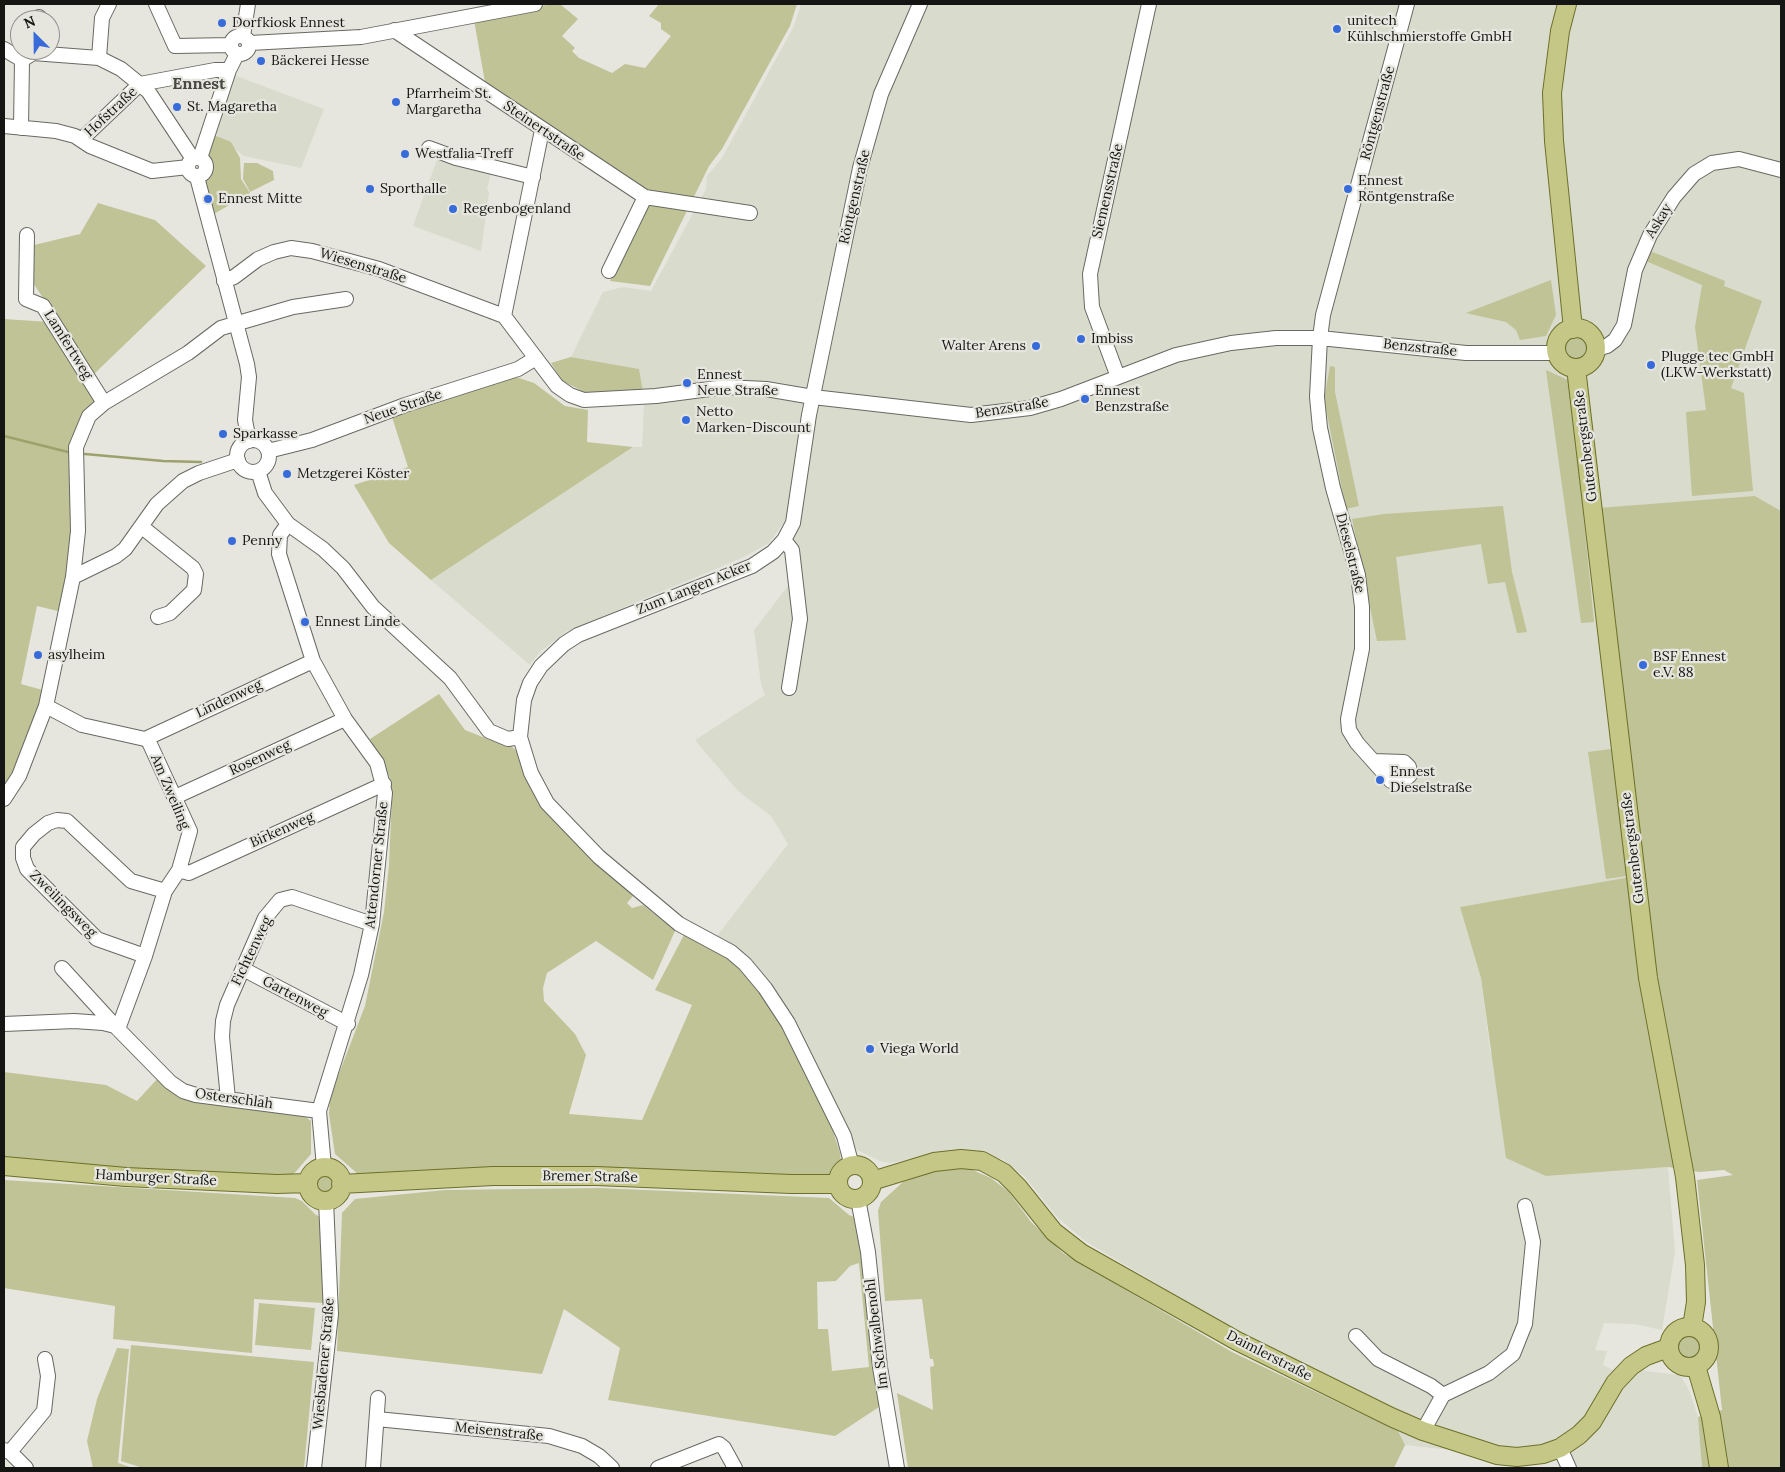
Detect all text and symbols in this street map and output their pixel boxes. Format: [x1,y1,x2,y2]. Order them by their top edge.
north arrow [10,10,60,60]
text: N [21,12,38,33]
place label: unitech Kühlschmierstoffe GmbH [1347,13,1512,46]
place label: Dorfkiosk Ennest [232,15,345,31]
marker: Dorfkiosk Ennest [216,17,228,29]
marker: unitech Kühlschmierstoffe GmbH [1331,23,1343,35]
place label: Bäckerei Hesse [271,53,369,69]
marker: Bäckerei Hesse [255,55,267,67]
street label: Röntgenstraße [1357,64,1399,162]
district label: Ennest [172,74,226,94]
street label: Hofstraße [81,83,141,141]
place label: Pfarrheim St. Margaretha [406,86,491,118]
marker: Pfarrheim St. Margaretha [390,96,402,108]
street label: Steinertstraße [500,98,588,164]
place label: St. Magaretha [187,99,277,115]
marker: St. Magaretha [171,101,183,113]
street label: Siemensstraße [1089,142,1127,240]
place label: Westfalia-Treff [415,146,513,162]
marker: Westfalia-Treff [399,148,411,160]
street label: Röntgenstraße [836,148,874,246]
place label: Ennest Röntgenstraße [1358,173,1455,206]
place label: Sporthalle [380,181,447,197]
marker: Sporthalle [364,183,376,195]
marker: Ennest Röntgenstraße [1342,183,1354,195]
place label: Ennest Mitte [218,191,302,207]
marker: Ennest Mitte [202,193,214,205]
place label: Regenbogenland [463,201,571,217]
street label: Askay [1642,201,1676,241]
marker: Regenbogenland [447,203,459,215]
street label: Wiesenstraße [318,245,408,287]
street label: Lamfertweg [40,307,96,383]
place label: Imbiss [1091,331,1133,347]
marker: Imbiss [1075,333,1087,345]
street label: Benzstraße [1382,336,1458,360]
place label: Walter Arens [942,338,1026,354]
marker: Walter Arens [1030,340,1042,352]
place label: Plugge tec GmbH (LKW-Werkstatt) [1661,349,1774,382]
marker: Plugge tec GmbH (LKW-Werkstatt) [1645,359,1657,371]
place label: Ennest Neue Straße [697,367,778,400]
marker: Ennest Neue Straße [681,377,693,389]
place label: Ennest Benzstraße [1095,383,1169,416]
street label: Neue Straße [362,386,444,428]
street label: Gutenbergstraße [1571,389,1601,503]
marker: Ennest Benzstraße [1079,393,1091,405]
street label: Benzstraße [974,394,1050,422]
place label: Netto Marken-Discount [696,404,811,437]
marker: Netto Marken-Discount [680,414,692,426]
place label: Sparkasse [233,426,298,442]
marker: Sparkasse [217,428,229,440]
place label: Metzgerei Köster [297,466,409,482]
marker: Metzgerei Köster [281,468,293,480]
street label: Dieselstraße [1332,511,1368,595]
place label: Penny [242,533,282,549]
marker: Penny [226,535,238,547]
street label: Zum Langen Acker [634,557,754,619]
place label: Ennest Linde [315,614,400,630]
marker: Ennest Linde [299,616,311,628]
place label: asylheim [48,647,105,663]
marker: asylheim [32,649,44,661]
place label: BSF Ennest e.V. 88 [1653,649,1726,682]
marker: BSF Ennest e.V. 88 [1637,659,1649,671]
street label: Lindenweg [193,676,265,722]
street label: Rosenweg [227,737,293,779]
street label: Am Zweiling [147,752,193,832]
place label: Ennest Dieselstraße [1390,764,1472,796]
marker: Ennest Dieselstraße [1374,774,1386,786]
street label: Gutenbergstraße [1618,791,1648,905]
street label: Attendorner Straße [362,801,392,929]
street label: Birkenweg [247,808,317,852]
street label: Zweilingsweg [26,867,100,941]
street label: Fichtenweg [228,914,276,988]
street label: Gartenweg [259,973,331,1021]
place label: Viega World [880,1041,959,1057]
marker: Viega World [864,1043,876,1055]
street label: Osterschlah [194,1085,274,1113]
street label: Hamburger Straße [95,1166,217,1190]
street label: Bremer Straße [542,1168,638,1186]
street label: Im Schwalbenohl [862,1278,892,1390]
street label: Wiesbadener Straße [310,1297,338,1431]
street label: Daimlerstraße [1223,1327,1315,1385]
street label: Meisenstraße [454,1419,544,1445]

